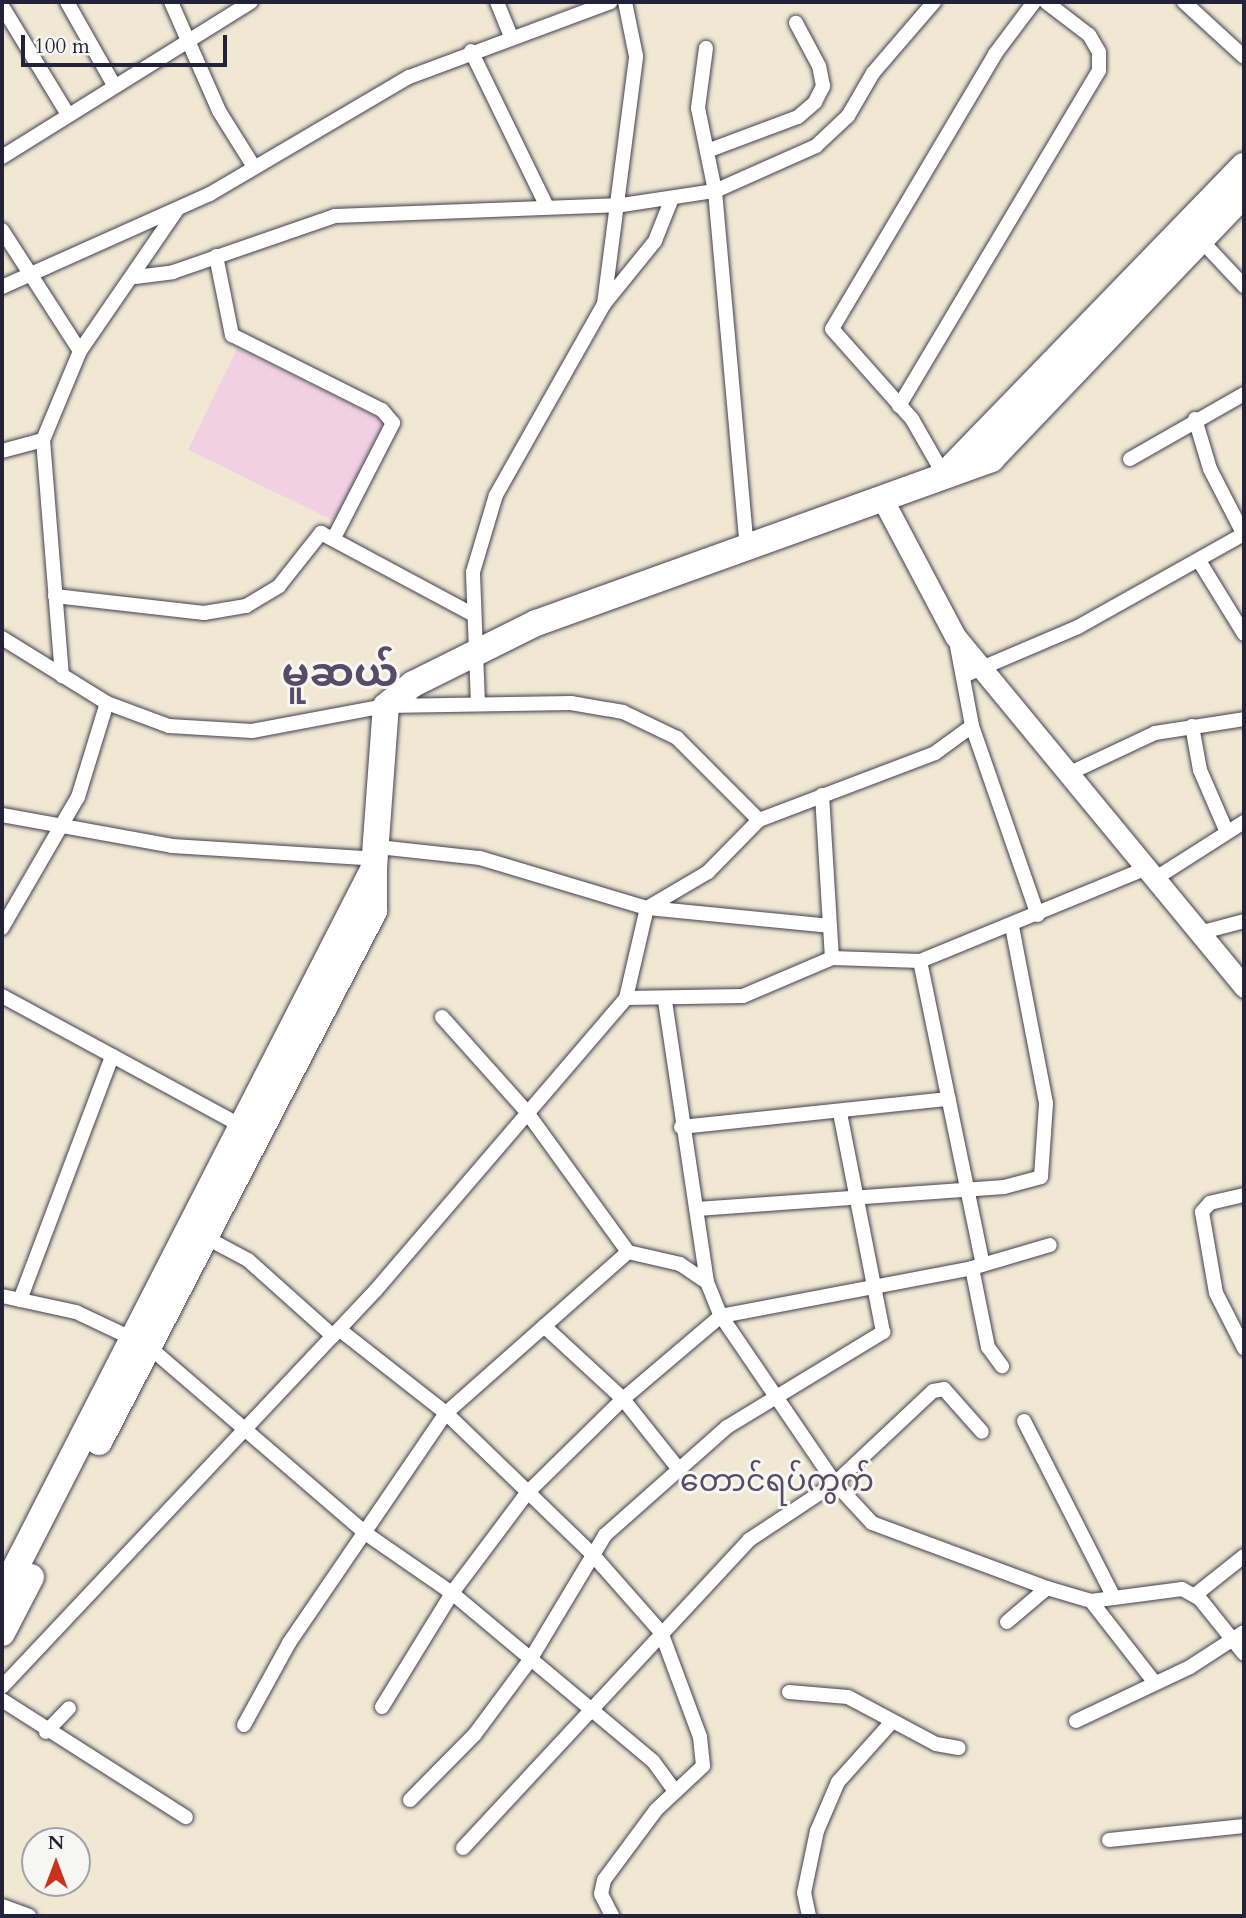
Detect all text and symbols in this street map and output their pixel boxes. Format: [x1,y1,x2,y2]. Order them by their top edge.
scale bar [24,21,231,65]
text: 100 m [34,32,90,61]
district label: မူဆယ် [282,650,398,698]
district label: တောင်ရပ်ကွက် [680,1464,874,1500]
north arrow [21,1827,91,1897]
text: N [48,1830,64,1856]

